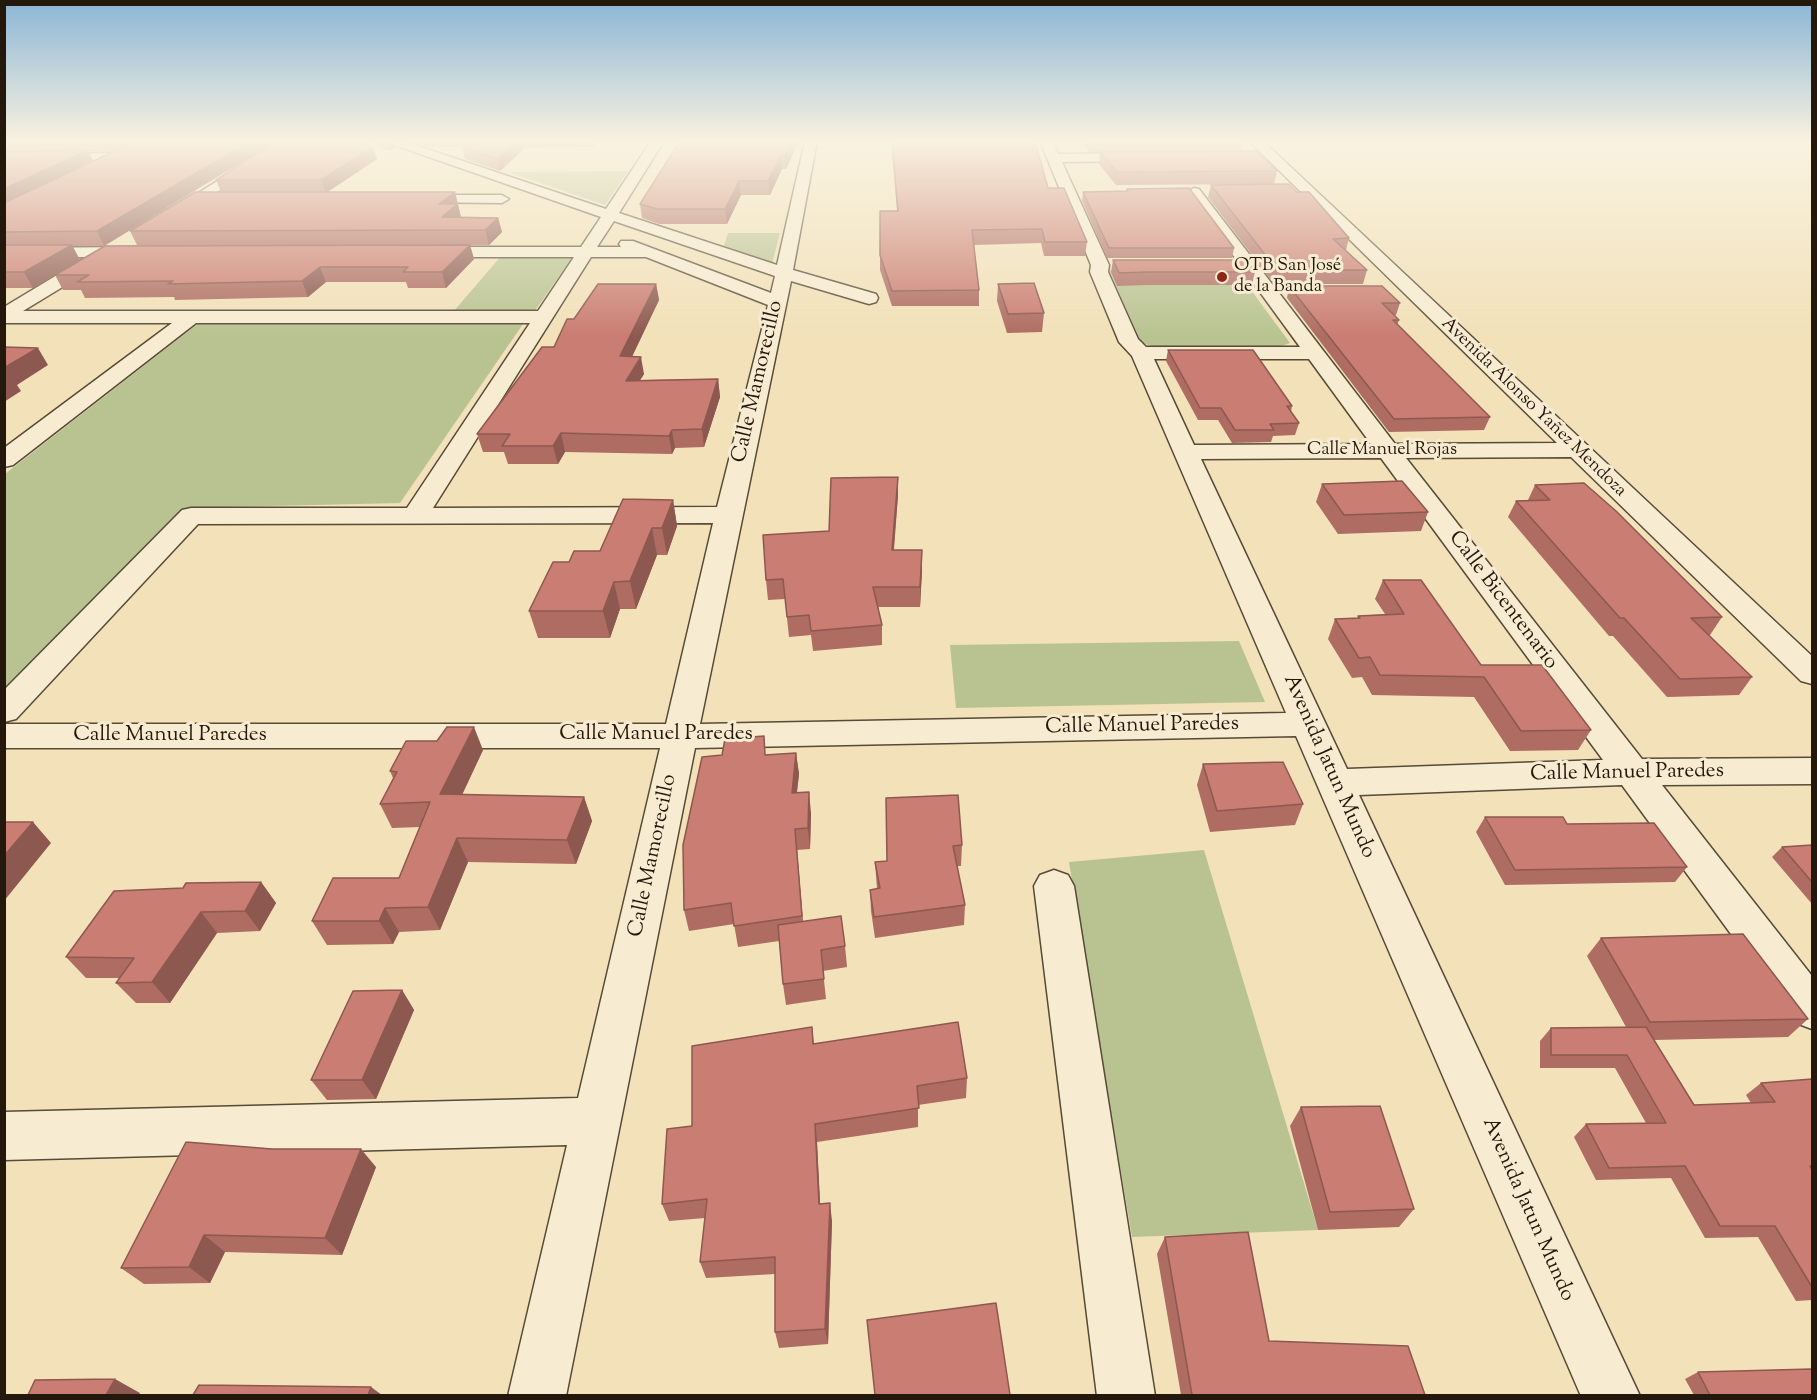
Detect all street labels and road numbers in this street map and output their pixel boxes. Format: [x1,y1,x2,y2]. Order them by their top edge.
street label: Calle Mamorecillo [728,298,790,466]
street label: Avenida Alonso Yañez Mendoza [1436,314,1630,502]
street label: Calle Manuel Rojas [1307,440,1457,462]
street label: Calle Bicentenario [1442,527,1562,675]
street label: Avenida Jatun Mundo [1276,671,1380,863]
street label: Calle Manuel Paredes [1045,713,1239,741]
street label: Calle Manuel Paredes [559,722,753,748]
street label: Calle Manuel Paredes [73,723,267,749]
street label: Calle Manuel Paredes [1530,760,1724,788]
street label: Calle Mamorecillo [624,772,684,940]
street label: Avenida Jatun Mundo [1475,1114,1579,1306]

